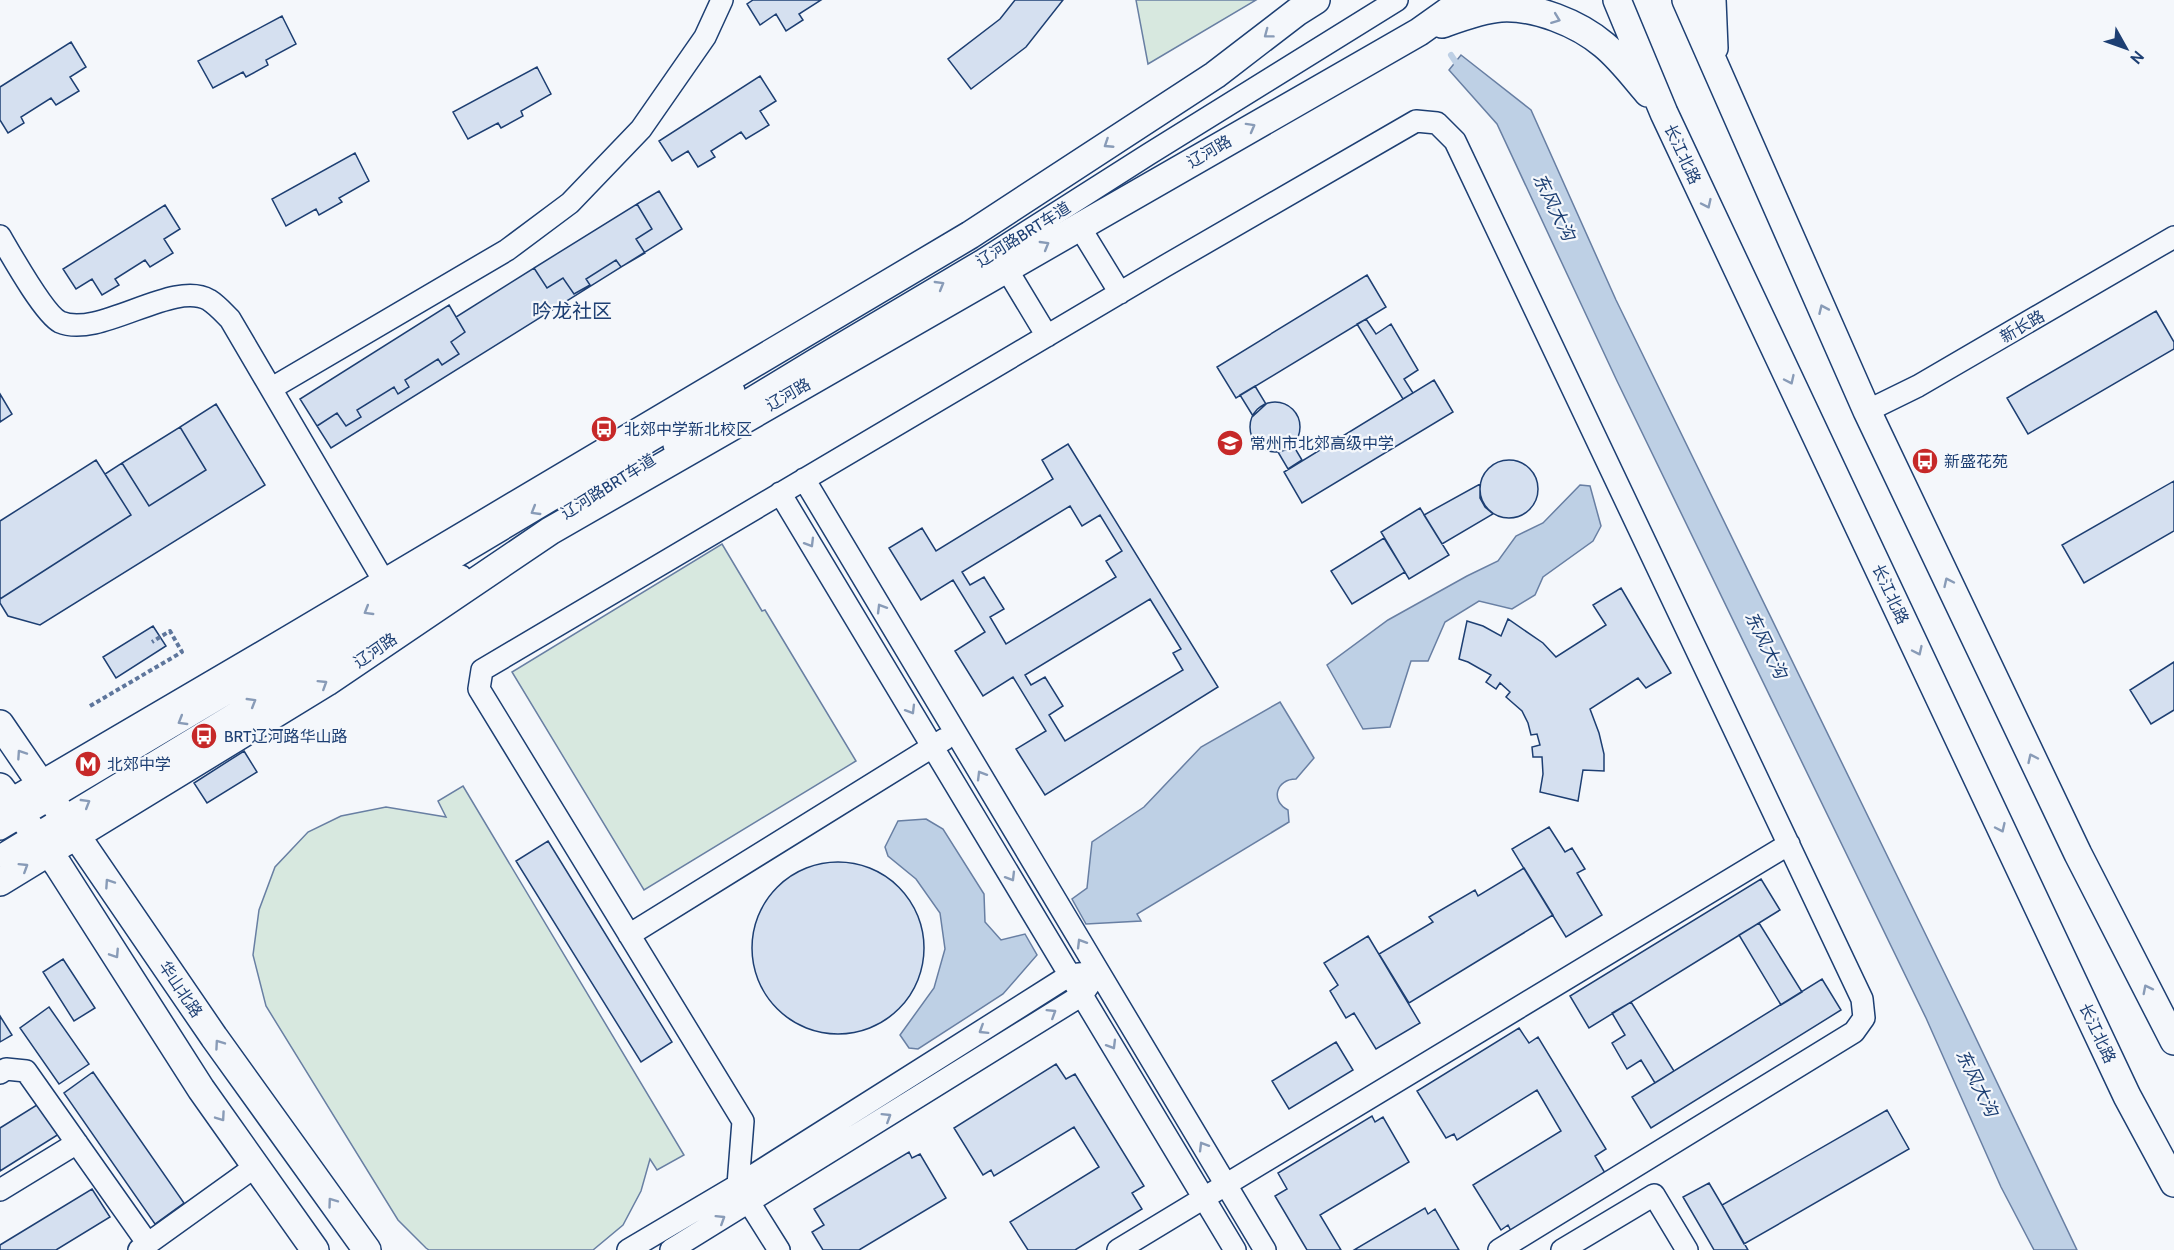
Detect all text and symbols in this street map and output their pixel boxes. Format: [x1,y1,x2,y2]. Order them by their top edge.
one-way arrow [1550,12,1561,24]
north arrow [2096,18,2156,78]
one-way arrow [1264,26,1275,37]
text: N [2126,47,2148,68]
street label: 长江北路 [1660,121,1705,187]
one-way arrow [1245,123,1255,134]
street label: 辽河路 [1184,131,1235,172]
one-way arrow [1104,137,1114,149]
water label: 东风大沟 [1528,170,1581,246]
one-way arrow [1699,197,1711,208]
street label: 辽河路BRT车道 [973,198,1074,271]
one-way arrow [1039,241,1049,252]
one-way arrow [934,281,944,293]
district label: 吟龙社区 [532,299,612,323]
one-way arrow [1818,305,1830,316]
street label: 新长路 [1997,306,2048,347]
street label: 辽河路 [763,374,814,415]
one-way arrow [1782,374,1794,385]
bus stop icon: 北郊中学新北校区 [589,414,619,444]
place label: 北郊中学新北校区 [624,420,752,439]
school or university icon: 常州市北郊高级中学 [1215,428,1245,458]
place label: 常州市北郊高级中学 [1250,434,1394,453]
bus stop icon: 新盛花苑 [1910,446,1940,476]
street label: 辽河路BRT车道 [558,450,659,523]
place label: 新盛花苑 [1944,452,2008,471]
one-way arrow [531,503,541,515]
one-way arrow [803,537,815,547]
street label: 长江北路 [1868,561,1913,627]
one-way arrow [1944,577,1956,588]
one-way arrow [364,603,374,615]
one-way arrow [876,604,888,614]
water label: 东风大沟 [1740,608,1793,684]
street label: 辽河路 [350,629,400,672]
one-way arrow [1910,645,1922,656]
one-way arrow [317,680,327,692]
one-way arrow [246,697,256,709]
one-way arrow [903,704,915,714]
one-way arrow [178,713,188,725]
bus stop icon: BRT辽河路华山路 [189,721,219,751]
place label: BRT辽河路华山路 [224,727,348,746]
metro station icon: 北郊中学 [73,749,103,779]
one-way arrow [16,750,28,760]
one-way arrow [2028,753,2040,764]
place label: 北郊中学 [107,755,171,774]
one-way arrow [976,771,988,781]
one-way arrow [80,799,90,811]
one-way arrow [1994,821,2006,832]
one-way arrow [18,863,28,875]
one-way arrow [1004,871,1016,881]
one-way arrow [105,878,116,889]
one-way arrow [1076,938,1088,949]
one-way arrow [107,948,119,958]
street label: 华山北路 [155,957,206,1021]
one-way arrow [2143,984,2155,995]
street label: 长江北路 [2075,1000,2120,1066]
one-way arrow [1046,1010,1057,1021]
one-way arrow [979,1022,989,1034]
one-way arrow [215,1039,226,1050]
one-way arrow [1104,1039,1116,1049]
water label: 东风大沟 [1951,1046,2004,1122]
one-way arrow [214,1111,225,1122]
one-way arrow [881,1112,891,1124]
one-way arrow [1198,1142,1210,1152]
one-way arrow [329,1198,340,1209]
one-way arrow [715,1215,725,1227]

